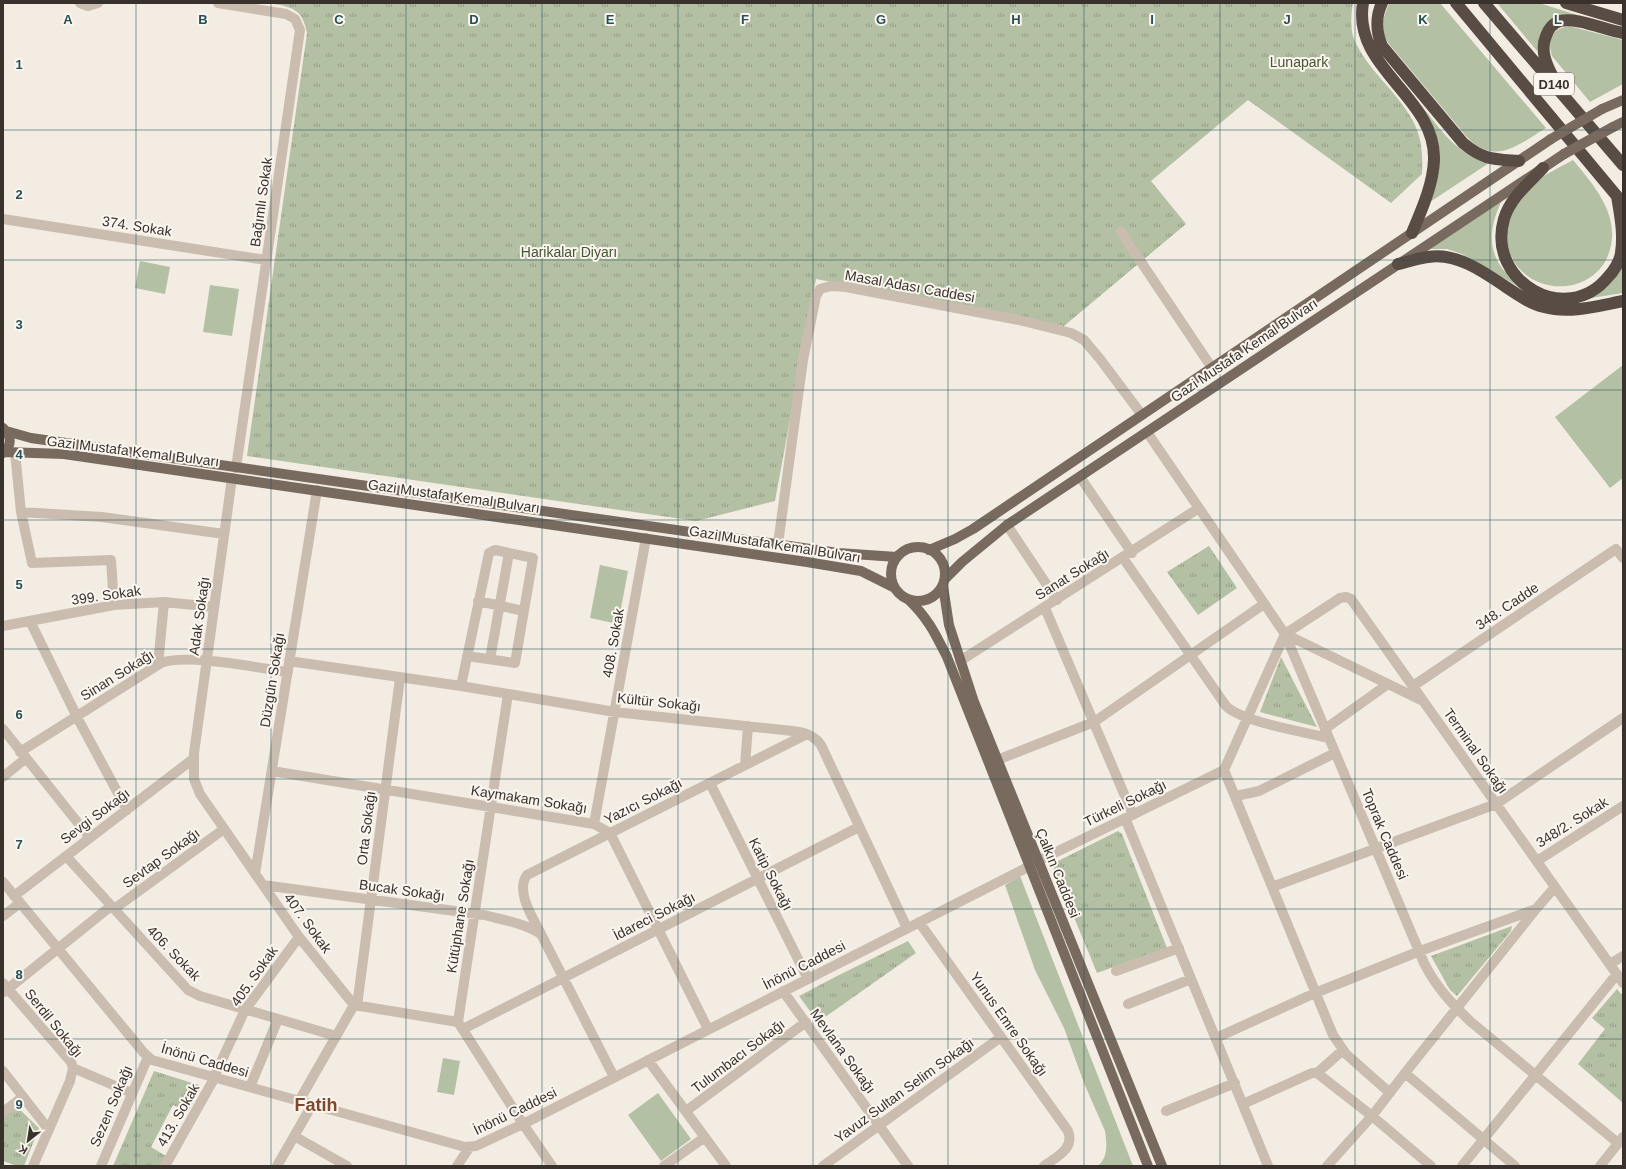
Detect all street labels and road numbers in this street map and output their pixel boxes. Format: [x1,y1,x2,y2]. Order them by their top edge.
road number: D140 [1534,73,1574,95]
street label: Bağımlı Sokak [247,155,275,248]
street label: 374. Sokak [101,213,174,240]
street label: Masal Adası Caddesi [844,267,976,305]
street label: Gazi Mustafa Kemal Bulvarı [1168,295,1320,405]
street label: Gazi Mustafa Kemal Bulvarı [46,432,220,470]
street label: Gazi Mustafa Kemal Bulvarı [367,476,541,516]
street label: Gazi Mustafa Kemal Bulvarı [688,523,862,565]
street label: Sanat Sokağı [1032,545,1112,603]
street label: Adak Sokağı [186,576,212,656]
street label: 348. Cadde [1473,579,1542,633]
street label: 399. Sokak [70,582,143,608]
street label: 408. Sokak [599,606,627,679]
street label: Düzgün Sokağı [257,631,287,729]
street label: Sinan Sokağı [77,646,157,704]
street label: Kültür Sokağı [616,690,702,714]
street label: Terminal Sokağı [1441,705,1511,797]
street label: Yazıcı Sokağı [601,774,685,828]
street label: Türkeli Sokağı [1081,776,1169,830]
street label: Kaymakam Sokağı [470,782,588,816]
street label: Sevgi Sokağı [57,785,133,847]
street label: Toprak Caddesi [1359,786,1411,882]
street label: Orta Sokağı [354,790,378,866]
street label: 348/2. Sokak [1533,793,1612,850]
street label: Sevtap Sokağı [119,825,203,891]
street label: Çalkın Caddesi [1033,826,1083,920]
street label: Katip Sokağı [746,835,796,913]
street label: Kütüphane Sokağı [443,858,477,974]
street label: Bucak Sokağı [358,876,446,904]
street label: İdareci Sokağı [610,888,698,943]
street label: 407. Sokak [281,890,336,957]
street label: 406. Sokak [144,922,205,984]
street label: İnönü Caddesi [760,936,848,993]
street label: 405. Sokak [227,942,281,1009]
street label: Yunus Emre Sokağı [967,969,1051,1079]
street label: Serdil Sokağı [22,986,86,1060]
street label: Mevlana Sokağı [807,1006,879,1096]
street label: Tulumbacı Sokağı [688,1016,788,1096]
street label: Yavuz Sultan Selim Sokağı [831,1034,977,1146]
street label: İnönü Caddesi [159,1039,251,1080]
street label: Sezen Sokağı [87,1063,135,1149]
street label: 413. Sokak [154,1080,203,1149]
street label: İnönü Caddesi [470,1083,559,1138]

